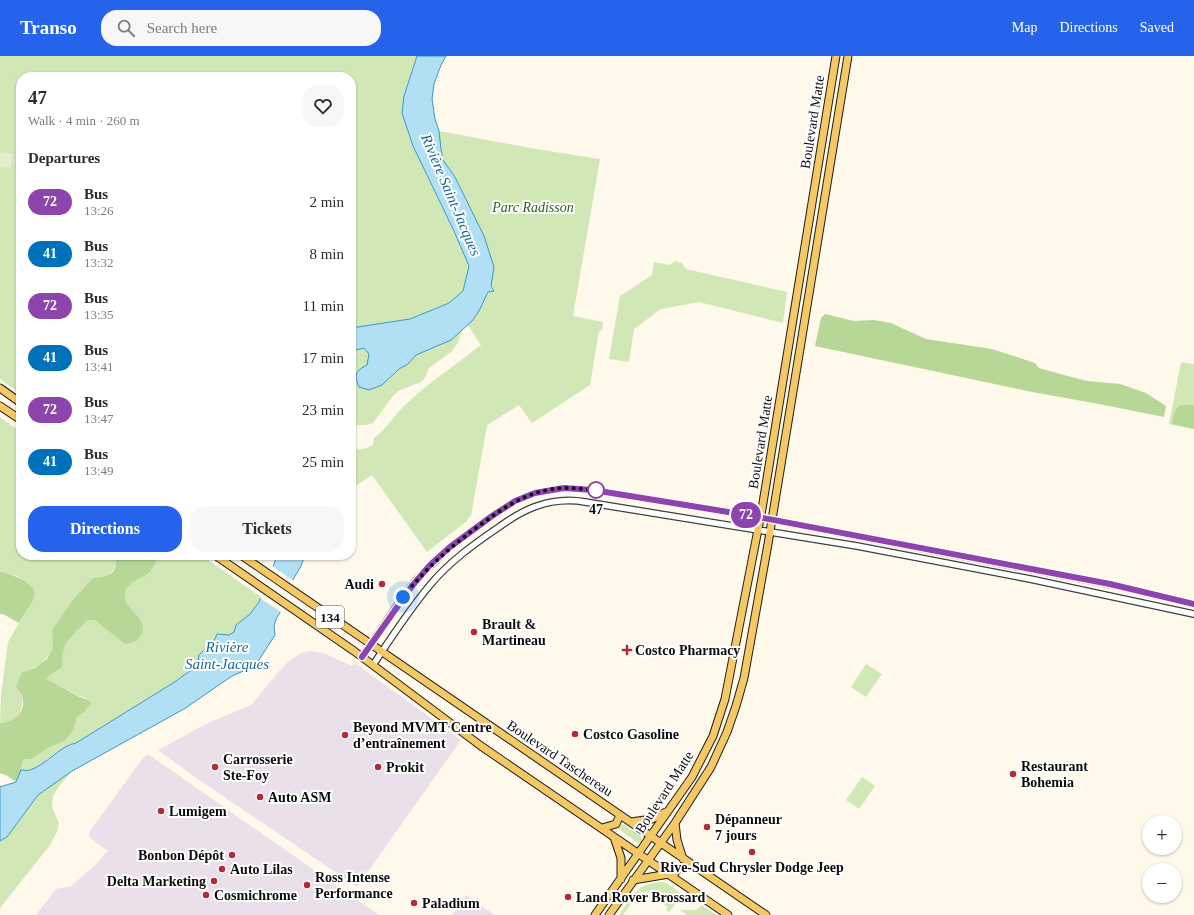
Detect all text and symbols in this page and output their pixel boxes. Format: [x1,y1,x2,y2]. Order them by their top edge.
search box [101,10,381,46]
text: Transo [20,17,77,38]
icon: search [115,17,137,39]
text: Search here [147,20,217,36]
text: Map [1012,20,1037,35]
text: Directions [1059,20,1118,35]
text: Saved [1140,20,1174,35]
street label: Boulevard Matte [798,74,827,170]
button: heart [302,85,344,127]
text: 47 [28,87,47,108]
text: Walk · 4 min · 260 m [28,113,140,128]
water label: Rivière Saint-Jacques [418,131,484,258]
text: Departures [28,150,100,166]
text: Bus [84,186,108,202]
text: 72 [43,194,57,209]
text: 2 min [309,194,344,210]
park label: Parc Radisson [491,200,574,215]
text: 13:26 [84,203,114,218]
text: Bus [84,238,108,254]
text: 41 [43,246,57,261]
text: 8 min [309,246,344,262]
text: 13:32 [84,255,114,270]
text: Bus [84,290,108,306]
text: 72 [43,298,57,313]
text: 11 min [302,298,344,314]
text: 13:35 [84,307,114,322]
text: Bus [84,342,108,358]
text: 41 [43,350,57,365]
text: 17 min [302,350,344,366]
text: 13:41 [84,359,114,374]
text: Bus [84,394,108,410]
street label: Boulevard Matte [746,394,775,490]
text: 72 [43,402,57,417]
text: 23 min [302,402,344,418]
text: 13:47 [84,411,114,426]
text: Bus [84,446,108,462]
text: 41 [43,454,57,469]
text: 25 min [302,454,344,470]
text: 13:49 [84,463,114,478]
marker: 47 [587,481,605,499]
place label: 47 [589,502,603,517]
line badge: 72 [728,502,764,528]
button: Directions [28,506,182,552]
button: Tickets [190,506,344,552]
text: 72 [739,507,753,522]
place label: Audi [344,577,374,592]
marker: Audi [377,579,387,589]
your location [393,587,413,607]
road number: 134 [316,606,344,628]
place label: Brault & Martineau [482,617,546,648]
marker: Brault & Martineau [469,627,479,637]
water label: Rivière Saint-Jacques [185,639,269,672]
place label: Costco Pharmacy [635,643,740,658]
marker: Costco Pharmacy [622,645,632,655]
street label: Boulevard Taschereau [504,717,615,799]
place label: Beyond MVMT Centre d’entraînement [353,720,492,751]
place label: Costco Gasoline [583,727,679,742]
marker: Costco Gasoline [570,729,580,739]
marker: Beyond MVMT Centre d’entraînement [340,730,350,740]
street label: Boulevard Matte [632,749,696,836]
place label: Carrosserie Ste-Foy [223,752,293,783]
place label: Restaurant Bohemia [1021,759,1088,790]
place label: Prokit [386,760,424,775]
marker: Carrosserie Ste-Foy [210,762,220,772]
marker: Prokit [373,762,383,772]
marker: Restaurant Bohemia [1008,769,1018,779]
place label: Auto ASM [268,790,331,805]
marker: Auto ASM [255,792,265,802]
place label: Lumigem [169,804,227,819]
marker: Lumigem [156,806,166,816]
place label: Dépanneur 7 jours [715,812,782,843]
map controls [1142,815,1182,903]
button: + [1142,815,1182,855]
marker: Dépanneur 7 jours [702,822,712,832]
marker: Rive-Sud Chrysler Dodge Jeep [747,847,757,857]
place label: Bonbon Dépôt [138,848,224,863]
marker: Bonbon Dépôt [227,850,237,860]
place label: Rive-Sud Chrysler Dodge Jeep [660,860,844,875]
place label: Auto Lilas [230,862,293,877]
button: − [1142,863,1182,903]
marker: Auto Lilas [217,864,227,874]
place label: Ross Intense Performance [315,870,393,901]
place label: Delta Marketing [107,874,206,889]
marker: Delta Marketing [209,876,219,886]
marker: Ross Intense Performance [302,880,312,890]
place label: Cosmichrome [214,888,297,903]
marker: Cosmichrome [201,890,211,900]
place label: Land Rover Brossard [576,890,706,905]
marker: Land Rover Brossard [563,892,573,902]
place label: Paladium [422,896,480,911]
marker: Paladium [409,898,419,908]

